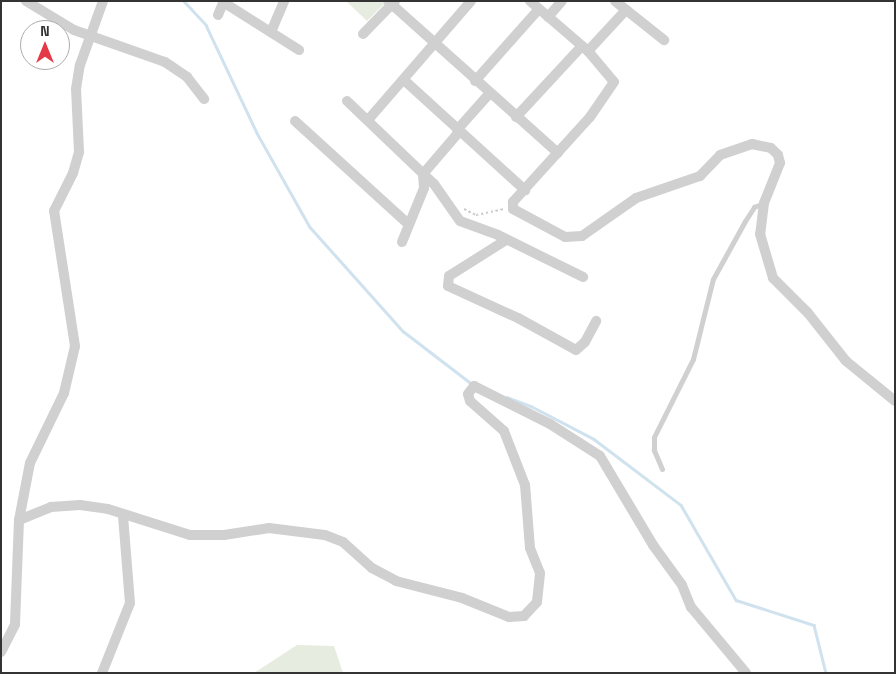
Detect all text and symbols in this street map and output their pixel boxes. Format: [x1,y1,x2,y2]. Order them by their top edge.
north arrow [20,20,70,70]
text: N [40,22,50,40]

